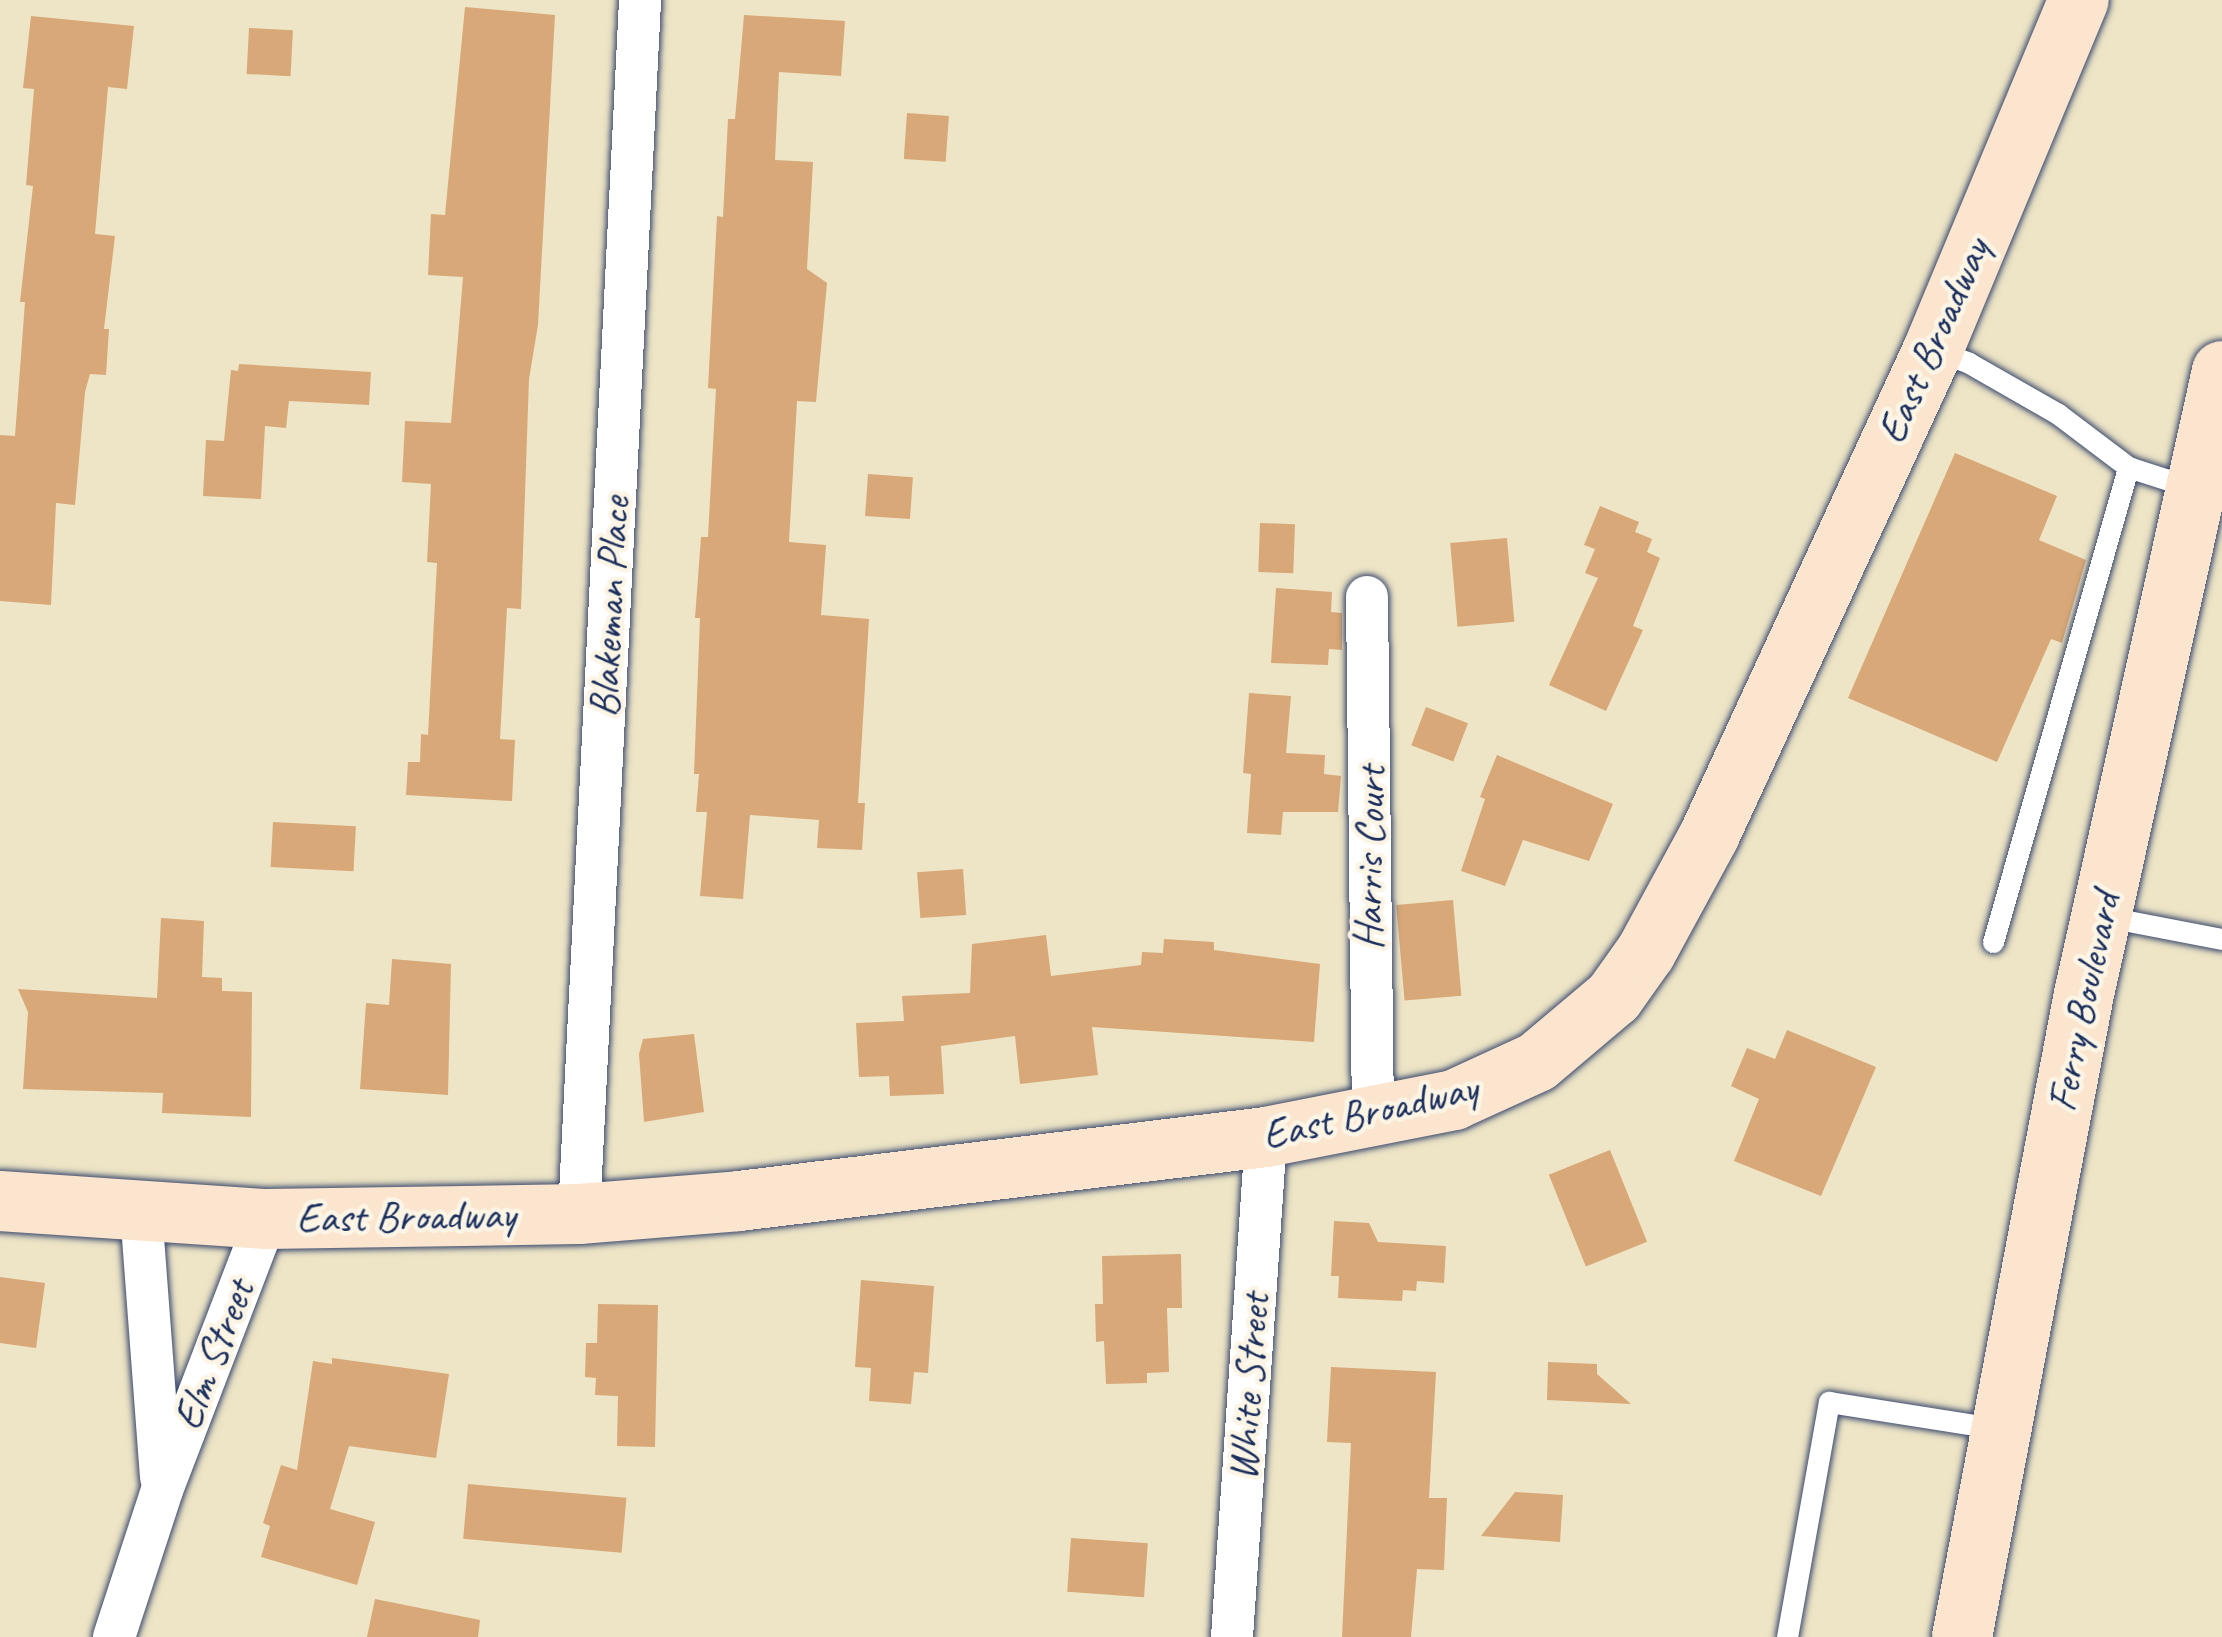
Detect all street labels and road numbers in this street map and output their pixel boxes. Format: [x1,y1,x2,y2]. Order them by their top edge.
street label: East Broadway [1867,231,2001,451]
street label: Blakeman Place [579,496,641,718]
street label: Harris Court [1343,766,1397,950]
street label: Ferry Boulevard [2036,887,2132,1117]
street label: East Broadway [1258,1063,1482,1161]
street label: East Broadway [297,1190,515,1244]
street label: Elm Street [162,1273,266,1437]
street label: White Street [1217,1291,1281,1483]

